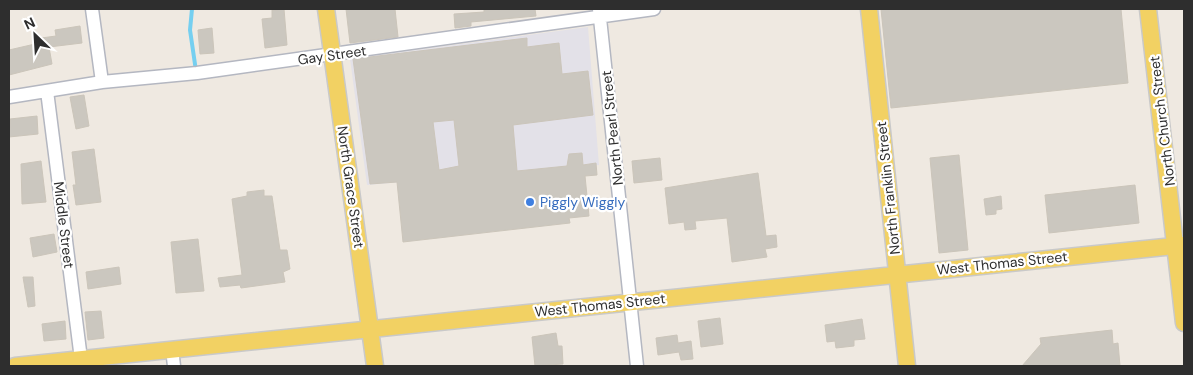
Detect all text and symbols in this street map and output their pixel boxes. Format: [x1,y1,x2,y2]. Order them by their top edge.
north arrow [10,10,60,60]
text: N [21,13,38,34]
street label: Gay Street [296,41,368,69]
street label: North Church Street [1145,55,1179,187]
street label: North Pearl Street [597,70,627,186]
street label: North Franklin Street [872,121,904,255]
street label: North Grace Street [334,125,368,249]
street label: Middle Street [50,181,78,269]
place label: Piggly Wiggly [540,193,625,211]
marker: Piggly Wiggly [524,196,536,208]
street label: West Thomas Street [936,247,1068,279]
street label: West Thomas Street [534,289,666,321]

